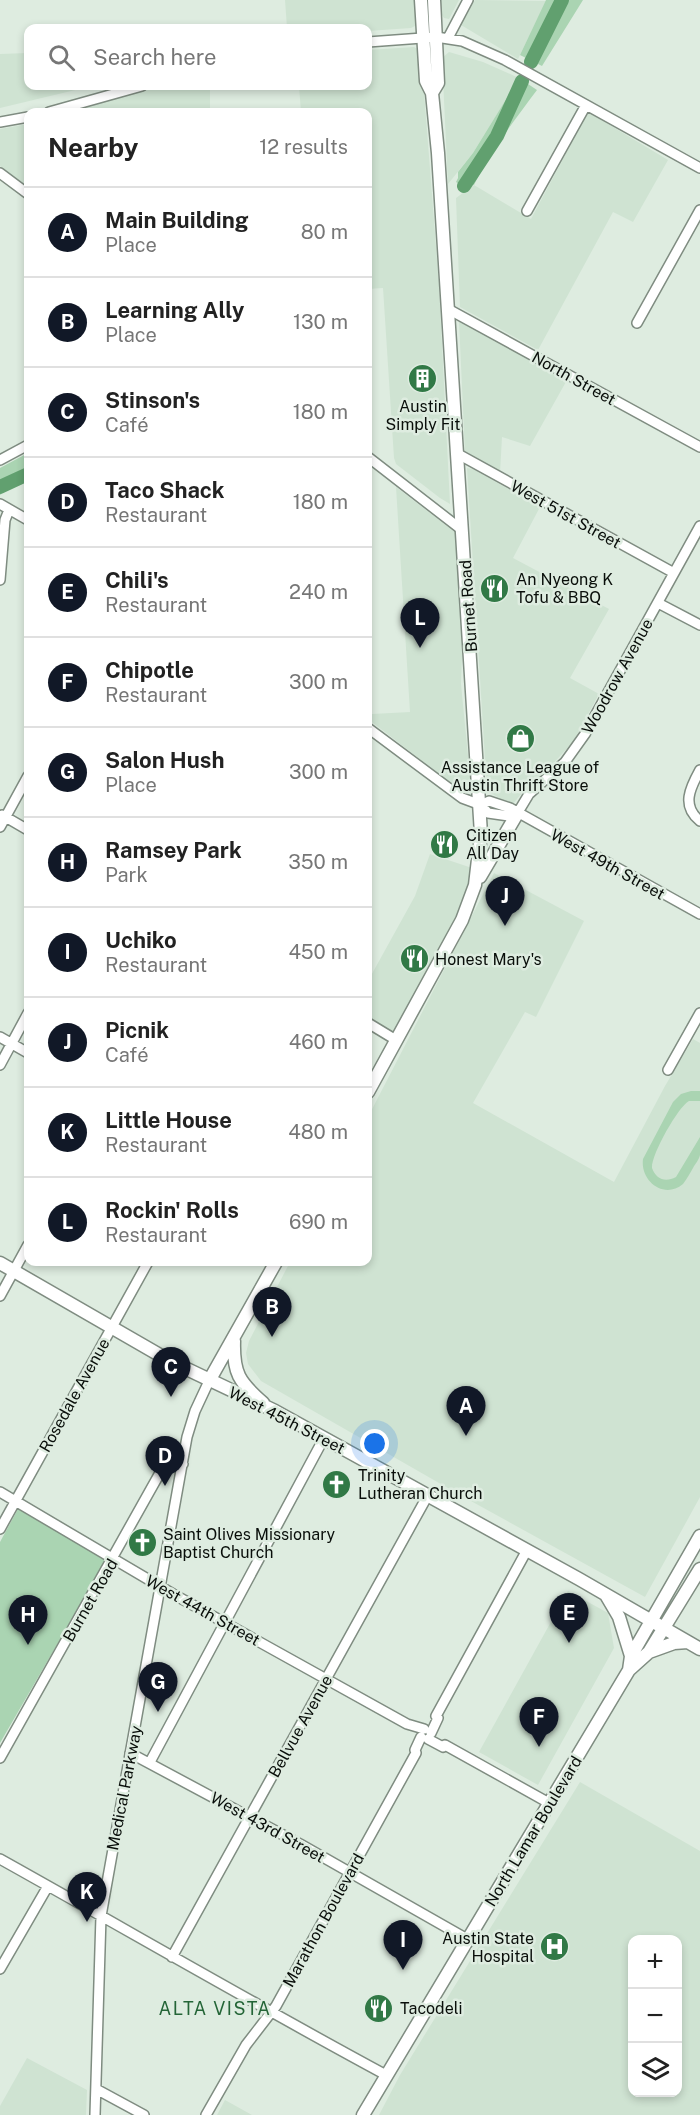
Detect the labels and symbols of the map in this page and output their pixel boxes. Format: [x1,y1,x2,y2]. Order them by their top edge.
street label: North Street [528,348,619,409]
building icon: Austin Simply Fit [407,362,439,394]
place label: Austin Simply Fit [386,397,460,434]
street label: West 51st Street [507,476,624,553]
street label: Burnet Road [456,559,481,653]
place label: An Nyeong K Tofu & BBQ [516,570,613,607]
restaurant icon: An Nyeong K Tofu & BBQ [479,572,511,604]
pin: L [400,598,440,648]
street label: Woodrow Avenue [578,615,657,737]
shop icon: Assistance League of Austin Thrift Store [504,723,536,755]
place label: Assistance League of Austin Thrift Store [441,758,599,795]
street label: West 49th Street [547,825,668,904]
place label: Citizen All Day [466,826,519,863]
restaurant icon: Citizen All Day [429,828,461,860]
pin: J [486,876,524,926]
restaurant icon: Honest Mary's [398,943,430,975]
place label: Honest Mary's [435,950,541,969]
pin: B [252,1288,292,1337]
street label: Rosedale Avenue [35,1335,114,1456]
pin: C [152,1348,190,1397]
street label: West 45th Street [226,1383,348,1458]
pin: A [446,1386,486,1436]
your location [360,1429,389,1458]
pin: D [146,1436,184,1486]
place label: Trinity Lutheran Church [358,1466,483,1503]
church icon: Trinity Lutheran Church [321,1468,353,1500]
place label: Saint Olives Missionary Baptist Church [163,1525,336,1562]
church icon: Saint Olives Missionary Baptist Church [126,1527,158,1559]
street label: Burnet Road [59,1556,122,1645]
street label: West 44th Street [142,1571,263,1650]
pin: E [550,1594,588,1643]
pin: H [9,1596,48,1645]
pin: G [138,1662,178,1712]
street label: Bellvue Avenue [264,1672,336,1781]
pin: F [520,1698,558,1747]
street label: Medical Parkway [103,1724,146,1852]
street label: North Lamar Boulevard [481,1753,586,1910]
street label: West 43rd Street [207,1788,328,1867]
street label: Marathon Boulevard [279,1850,368,1990]
pin: K [68,1872,106,1922]
pin: I [384,1920,422,1970]
place label: Austin State Hospital [442,1929,534,1966]
hospital icon: Austin State Hospital [539,1931,571,1963]
restaurant icon: Tacodeli [363,1992,395,2024]
district label: ALTA VISTA [158,1998,272,2019]
place label: Tacodeli [400,1999,462,2018]

